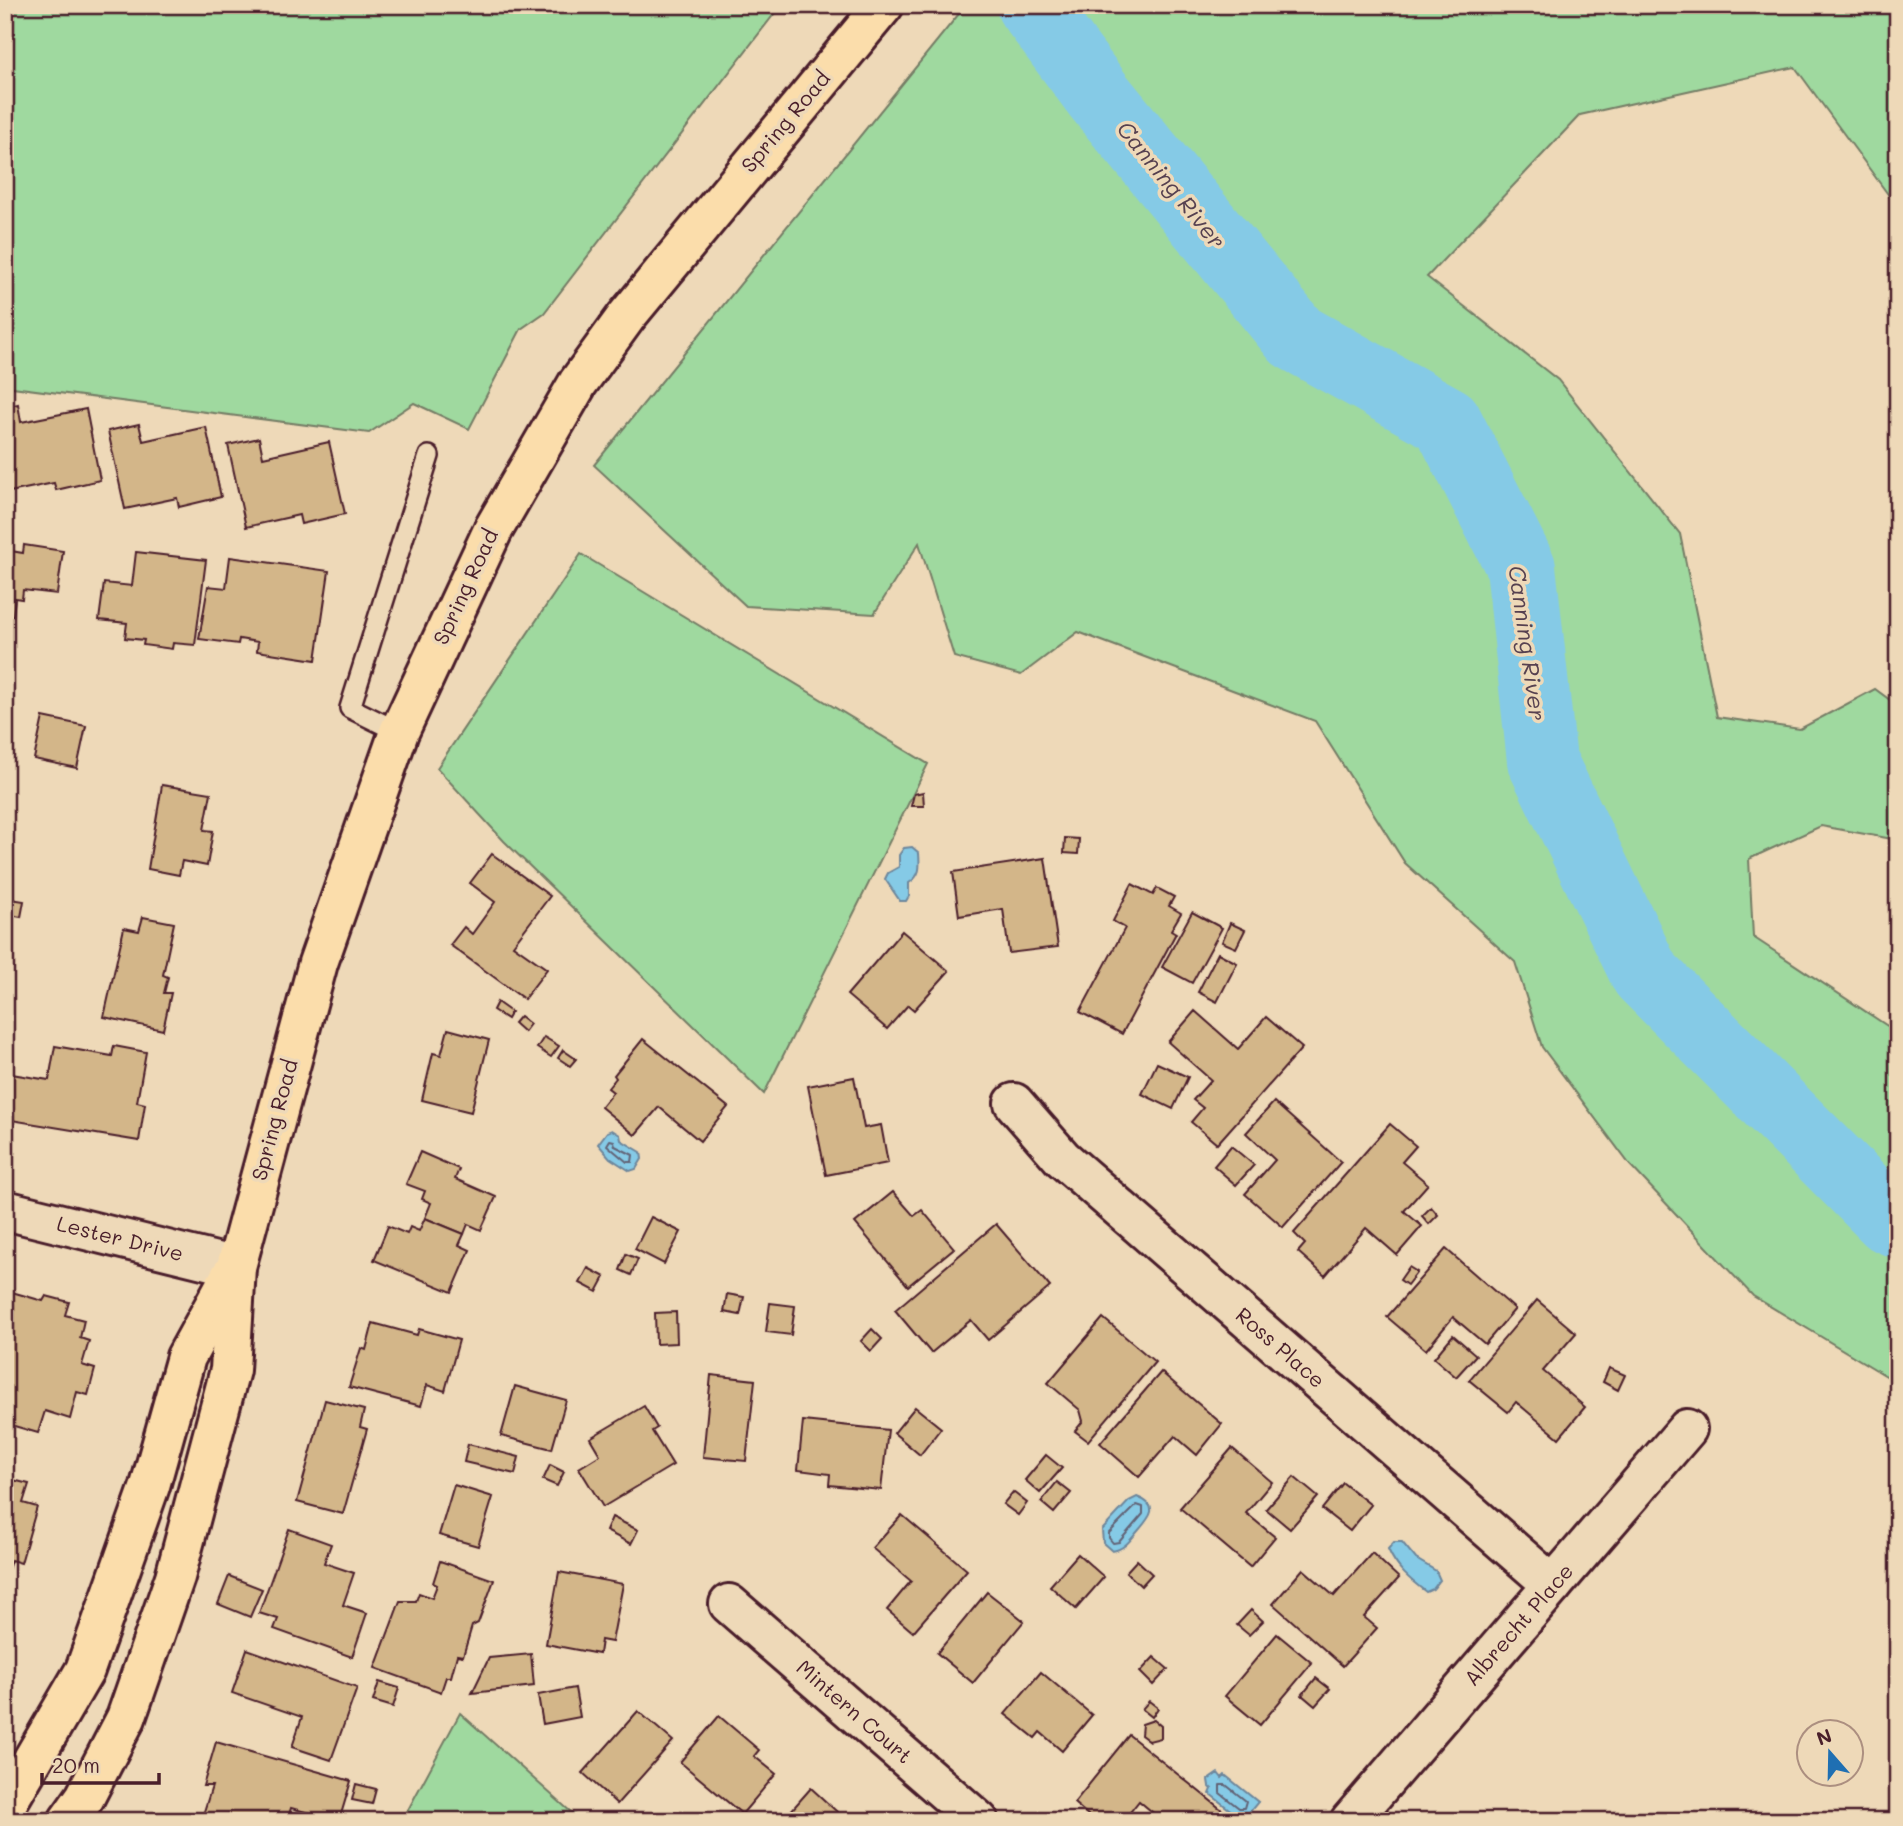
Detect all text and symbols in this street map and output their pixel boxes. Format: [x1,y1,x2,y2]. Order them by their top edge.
street label: Spring Road [734,65,835,177]
water label: Canning River [1111,114,1233,255]
street label: Spring Road [426,524,503,649]
water label: Canning River [1502,563,1554,722]
street label: Spring Road [244,1056,303,1183]
street label: Lester Drive [54,1209,186,1266]
street label: Ross Place [1231,1301,1331,1393]
street label: Albrecht Place [1457,1557,1578,1691]
street label: Mintern Court [792,1653,918,1769]
north arrow [1794,1717,1864,1787]
text: N [1813,1722,1835,1751]
scale bar [42,1742,159,1786]
text: 20 m [52,1751,100,1778]

